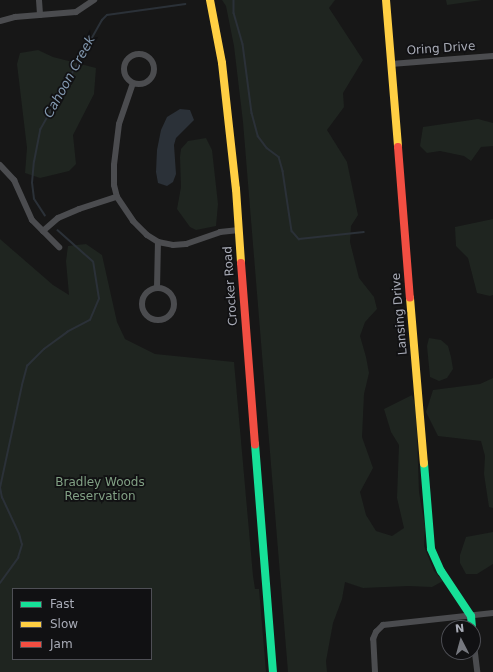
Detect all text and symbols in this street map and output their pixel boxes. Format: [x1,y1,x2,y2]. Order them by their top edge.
water label: Cahoon Creek [41,33,99,121]
street label: Oring Drive [406,39,476,59]
street label: Crocker Road [221,246,241,326]
street label: Lansing Drive [389,272,411,356]
park label: Bradley Woods Reservation [55,476,145,504]
legend [12,588,152,660]
text: Fast [50,597,74,611]
text: Slow [50,617,78,631]
north arrow [441,620,481,660]
text: N [455,622,465,636]
text: Jam [50,637,73,651]

